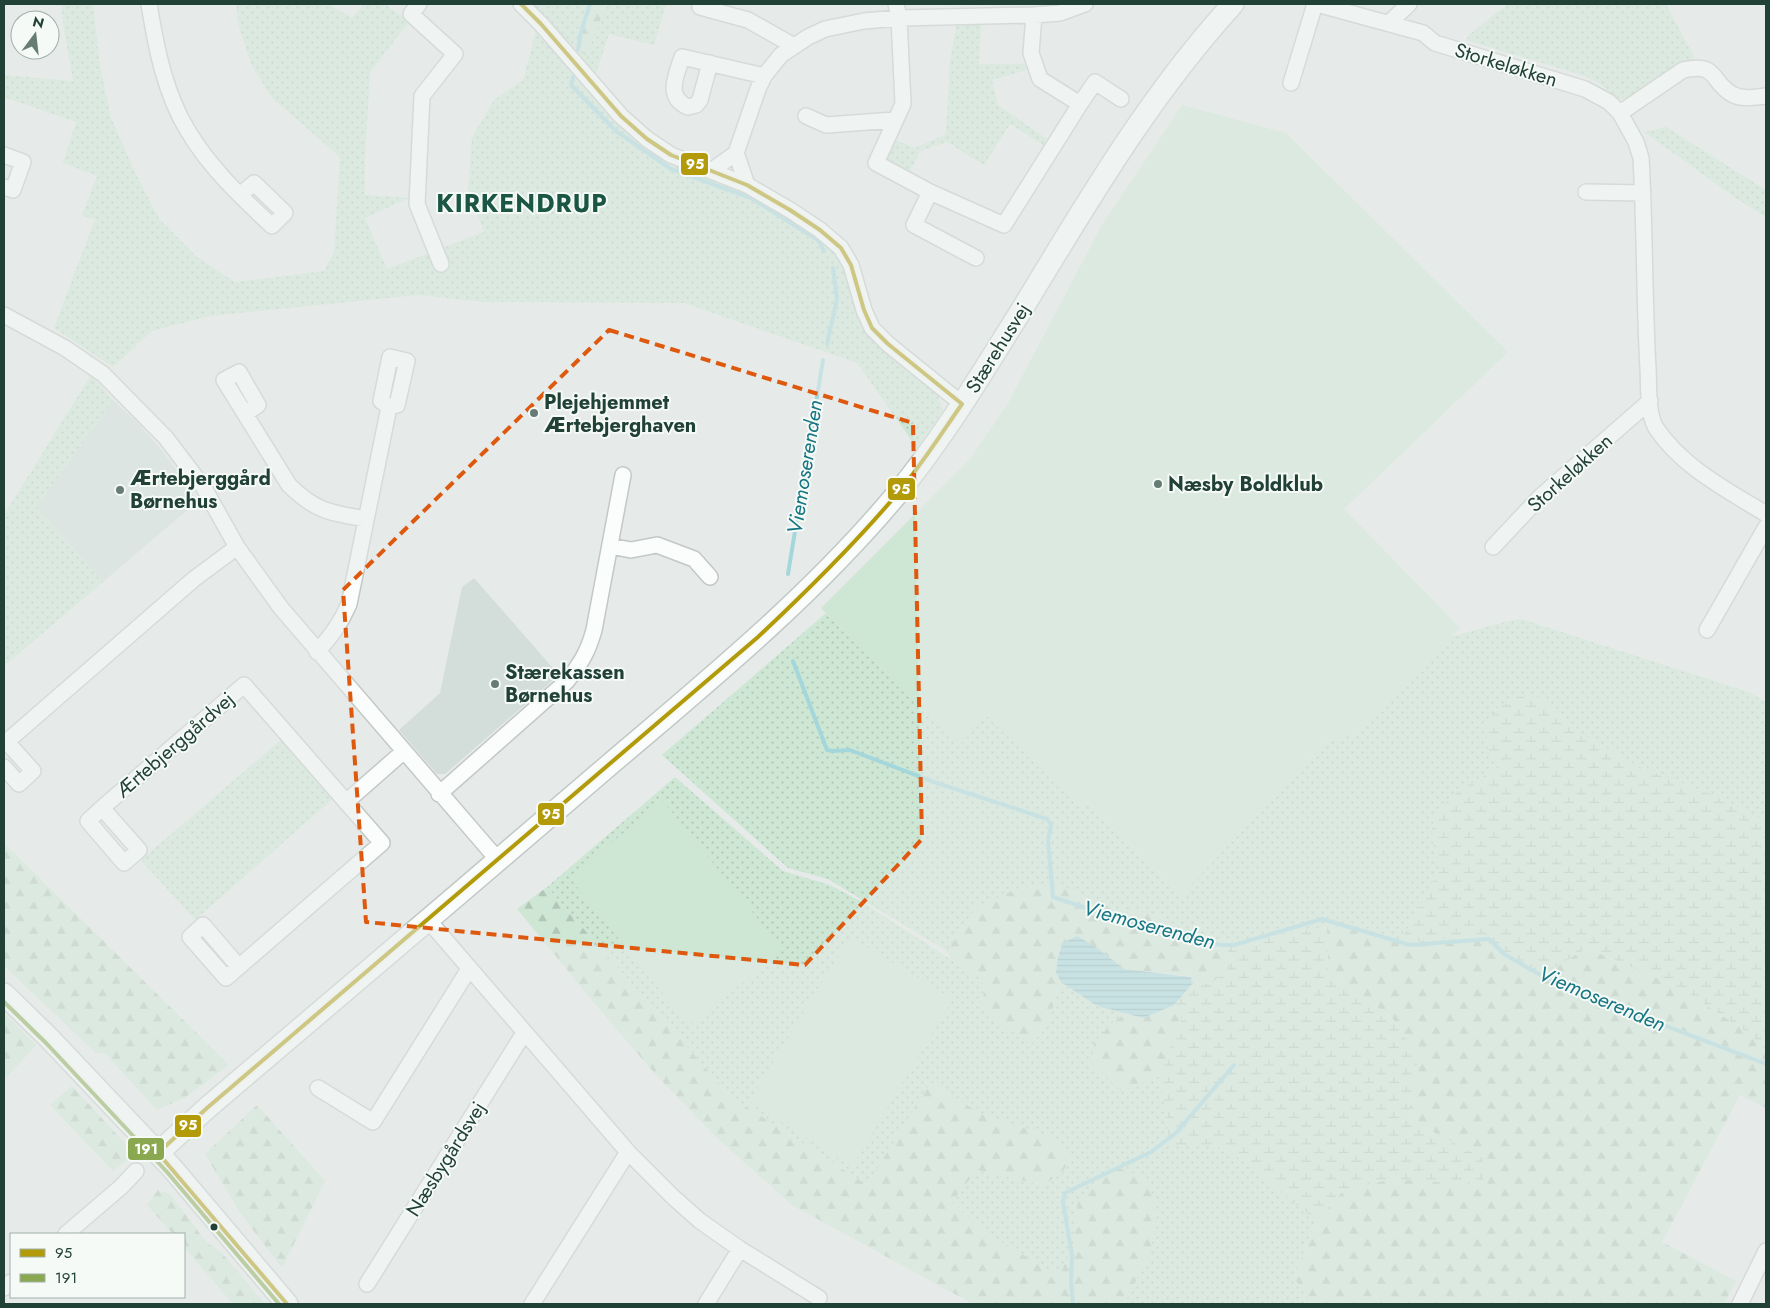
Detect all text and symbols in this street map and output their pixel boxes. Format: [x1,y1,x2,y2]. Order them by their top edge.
north arrow [10,10,60,60]
text: N [30,11,46,34]
street label: Storkeløkken [1451,36,1561,94]
line badge: 95 [680,152,709,176]
text: 95 [686,154,704,174]
district label: KIRKENDRUP [436,185,608,221]
street label: Stærehusvej [959,297,1037,399]
place label: Plejehjemmet Ærtebjerghaven [544,388,696,440]
water label: Viemoserenden [780,398,830,536]
marker: Plejehjemmet Ærtebjerghaven [528,407,540,419]
street label: Storkeløkken [1521,427,1619,519]
place label: Ærtebjerggård Børnehus [130,464,271,516]
place label: Næsby Boldklub [1168,470,1323,499]
line badge: 95 [887,477,916,501]
marker: Næsby Boldklub [1152,478,1164,490]
text: 95 [892,479,910,499]
marker: Ærtebjerggård Børnehus [114,484,126,496]
place label: Stærekassen Børnehus [505,658,625,710]
marker: Stærekassen Børnehus [489,678,501,690]
street label: Ærtebjerggårdvej [109,685,241,805]
line badge: 95 [537,802,565,826]
text: 95 [542,804,560,824]
water label: Viemoserenden [1080,893,1218,957]
water label: Viemoserenden [1534,959,1670,1039]
street label: Næsbygårdsvej [399,1096,493,1222]
line badge: 95 [174,1114,202,1138]
text: 95 [179,1115,197,1135]
line badge: 191 [127,1137,165,1161]
text: 191 [134,1139,158,1159]
unlabelled marker [209,1222,219,1232]
legend [10,1233,185,1298]
text: 95 [55,1242,72,1264]
text: 191 [55,1267,77,1289]

